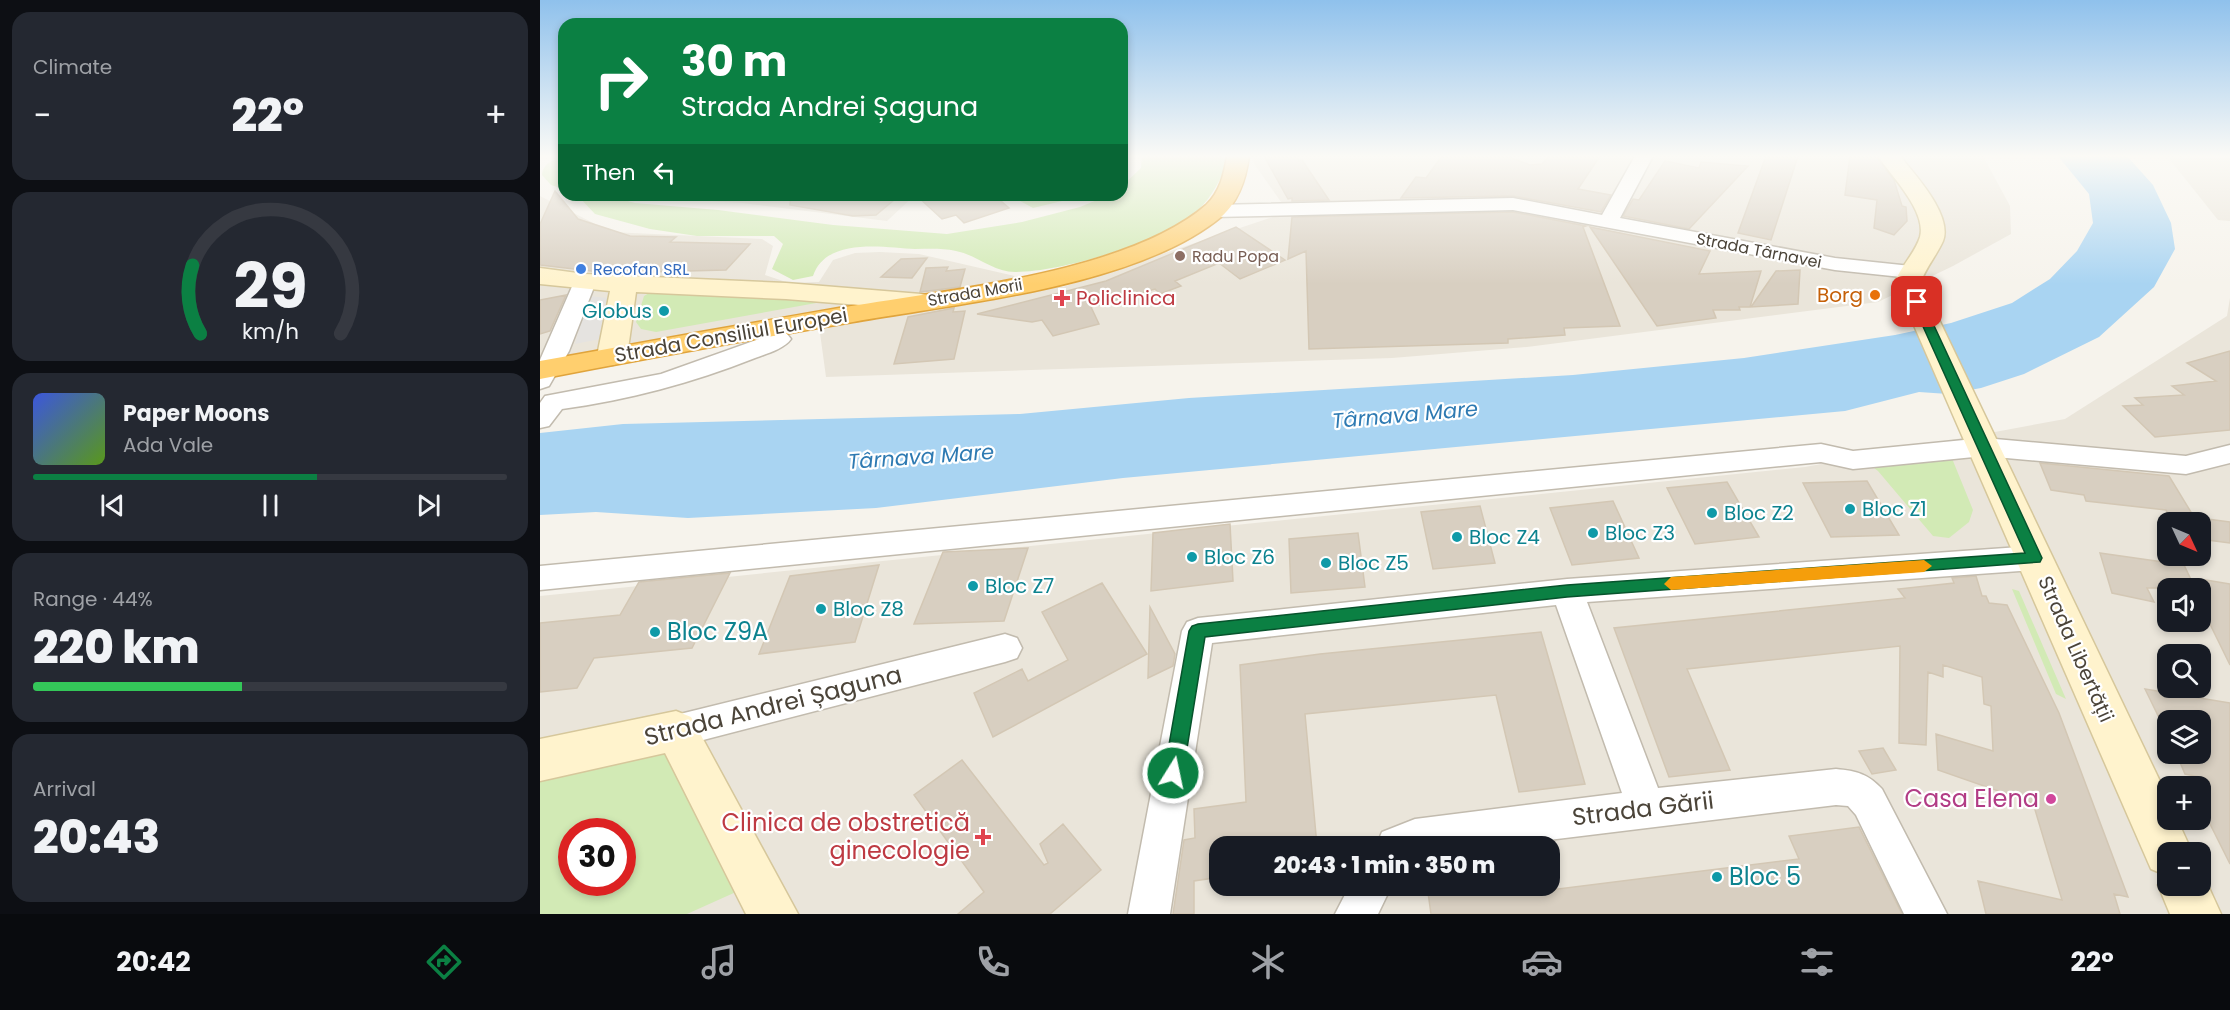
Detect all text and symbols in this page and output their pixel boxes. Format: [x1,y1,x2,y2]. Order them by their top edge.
text: 30 m [681,32,787,91]
icon: right [582,42,660,120]
text: Climate [33,53,112,81]
text: 22° [231,84,304,147]
text: Strada Andrei Șaguna [681,88,978,125]
text: − [33,92,51,139]
text: + [484,92,507,139]
icon: left [648,156,681,189]
text: Then [582,157,636,188]
street label: Strada Târnavei [1694,227,1824,274]
text: 29 [233,242,307,330]
place label: Radu Popa [1192,245,1279,268]
marker: Radu Popa [1173,249,1187,263]
place label: Recofan SRL [593,258,689,281]
marker: Recofan SRL [574,262,588,276]
street label: Strada Morii [926,273,1024,312]
pin [1891,276,1942,327]
place label: Borg [1817,281,1863,309]
place label: Policlinica [1076,284,1176,312]
icon: arrive [1900,285,1933,318]
marker: Borg [1868,288,1882,302]
marker: Policlinica [1053,289,1071,307]
place label: Globus [582,297,652,325]
street label: Strada Consiliul Europei [612,301,850,369]
marker: Globus [657,304,671,318]
text: km/h [241,316,299,347]
water label: Târnava Mare [1331,394,1479,435]
text: Paper Moons [123,398,270,429]
text: Ada Vale [123,431,213,459]
water label: Târnava Mare [847,437,995,476]
icon: previous [96,489,129,522]
icon: pause [254,489,287,522]
icon: next [412,489,445,522]
place label: Bloc Z1 [1862,495,1927,523]
place label: Bloc Z2 [1724,499,1794,527]
marker: Bloc Z1 [1843,502,1857,516]
marker: Bloc Z2 [1705,506,1719,520]
north arrow [2157,512,2211,566]
map controls [2157,512,2211,896]
place label: Bloc Z3 [1605,519,1675,547]
place label: Bloc Z4 [1469,523,1540,551]
marker: Bloc Z3 [1586,526,1600,540]
marker: Bloc Z4 [1450,530,1464,544]
place label: Bloc Z6 [1204,543,1275,571]
place label: Bloc Z5 [1338,549,1409,577]
marker: Bloc Z6 [1185,550,1199,564]
marker: Bloc Z5 [1319,556,1333,570]
street label: Strada Libertății [2031,571,2121,727]
place label: Bloc Z7 [985,572,1054,600]
button: sound [2157,578,2211,632]
marker: Bloc Z7 [966,579,980,593]
text: Range · 44% [33,585,153,613]
place label: Bloc Z8 [833,595,904,623]
marker: Bloc Z8 [814,602,828,616]
place label: Bloc Z9A [667,615,768,648]
text: 220 km [33,616,200,679]
marker: Bloc Z9A [648,625,662,639]
button: search [2157,644,2211,698]
street label: Strada Andrei Șaguna [641,658,905,753]
button: layers [2157,710,2211,764]
position arrow [1141,741,1205,805]
text: Arrival [33,775,96,803]
button: + [2157,776,2211,830]
place label: Casa Elena [1904,782,2039,815]
street label: Strada Gării [1570,783,1716,834]
marker: Casa Elena [2044,792,2058,806]
text: 20:43 [33,806,160,869]
place label: Clinica de obstretică ginecologie [722,806,970,867]
speed limit sign: 30 [558,818,636,896]
marker: Clinica de obstretică ginecologie [974,828,992,846]
button: − [2157,842,2211,896]
text: 20:43 · 1 min · 350 m [1274,850,1495,881]
place label: Bloc 5 [1729,860,1801,893]
marker: Bloc 5 [1710,870,1724,884]
icon: directions [423,941,465,983]
icon: music [698,941,740,983]
icon: phone [972,941,1014,983]
icon: climate [1247,941,1289,983]
icon: car [1521,941,1563,983]
icon: filters [1796,941,1838,983]
text: 20:42 [116,943,191,980]
text: 22° [2070,943,2114,980]

